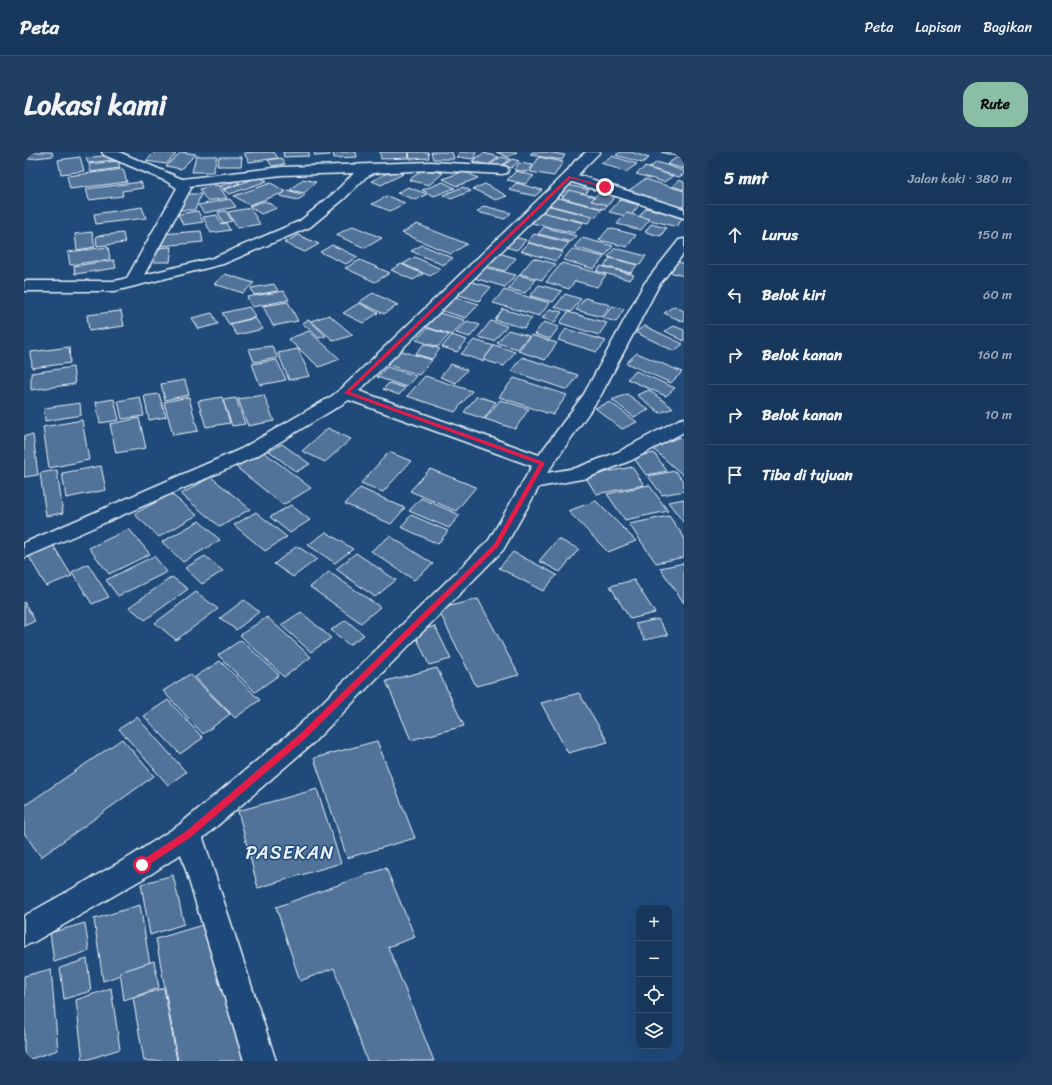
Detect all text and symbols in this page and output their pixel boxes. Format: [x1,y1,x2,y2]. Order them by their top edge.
text: Peta [20,11,59,44]
text: Peta [864,15,893,40]
text: Lapisan [915,15,961,40]
text: Bagikan [983,15,1032,40]
text: Lokasi kami [24,80,166,129]
button: Rute [963,82,1028,127]
text: 5 mnt [724,163,768,193]
text: Jalan kaki · 380 m [908,167,1012,190]
route end [596,178,614,196]
text: Lurus [762,222,798,248]
text: 150 m [977,223,1012,246]
icon: ahead [724,224,746,246]
text: Belok kiri [762,282,825,308]
text: 60 m [983,283,1012,306]
icon: left [724,284,746,306]
text: Belok kanan [762,342,842,368]
text: 160 m [977,343,1012,366]
icon: right [724,344,746,366]
text: Belok kanan [762,402,842,428]
text: 10 m [985,403,1012,426]
icon: right [724,404,746,426]
text: Tiba di tujuan [762,462,853,488]
icon: arrive [724,464,746,486]
district label: PASEKAN [246,836,334,869]
route start [133,856,151,874]
map controls [636,905,672,1049]
button: + [636,905,672,941]
button: − [636,941,672,977]
button: locate [636,977,672,1013]
button: layers [636,1013,672,1049]

